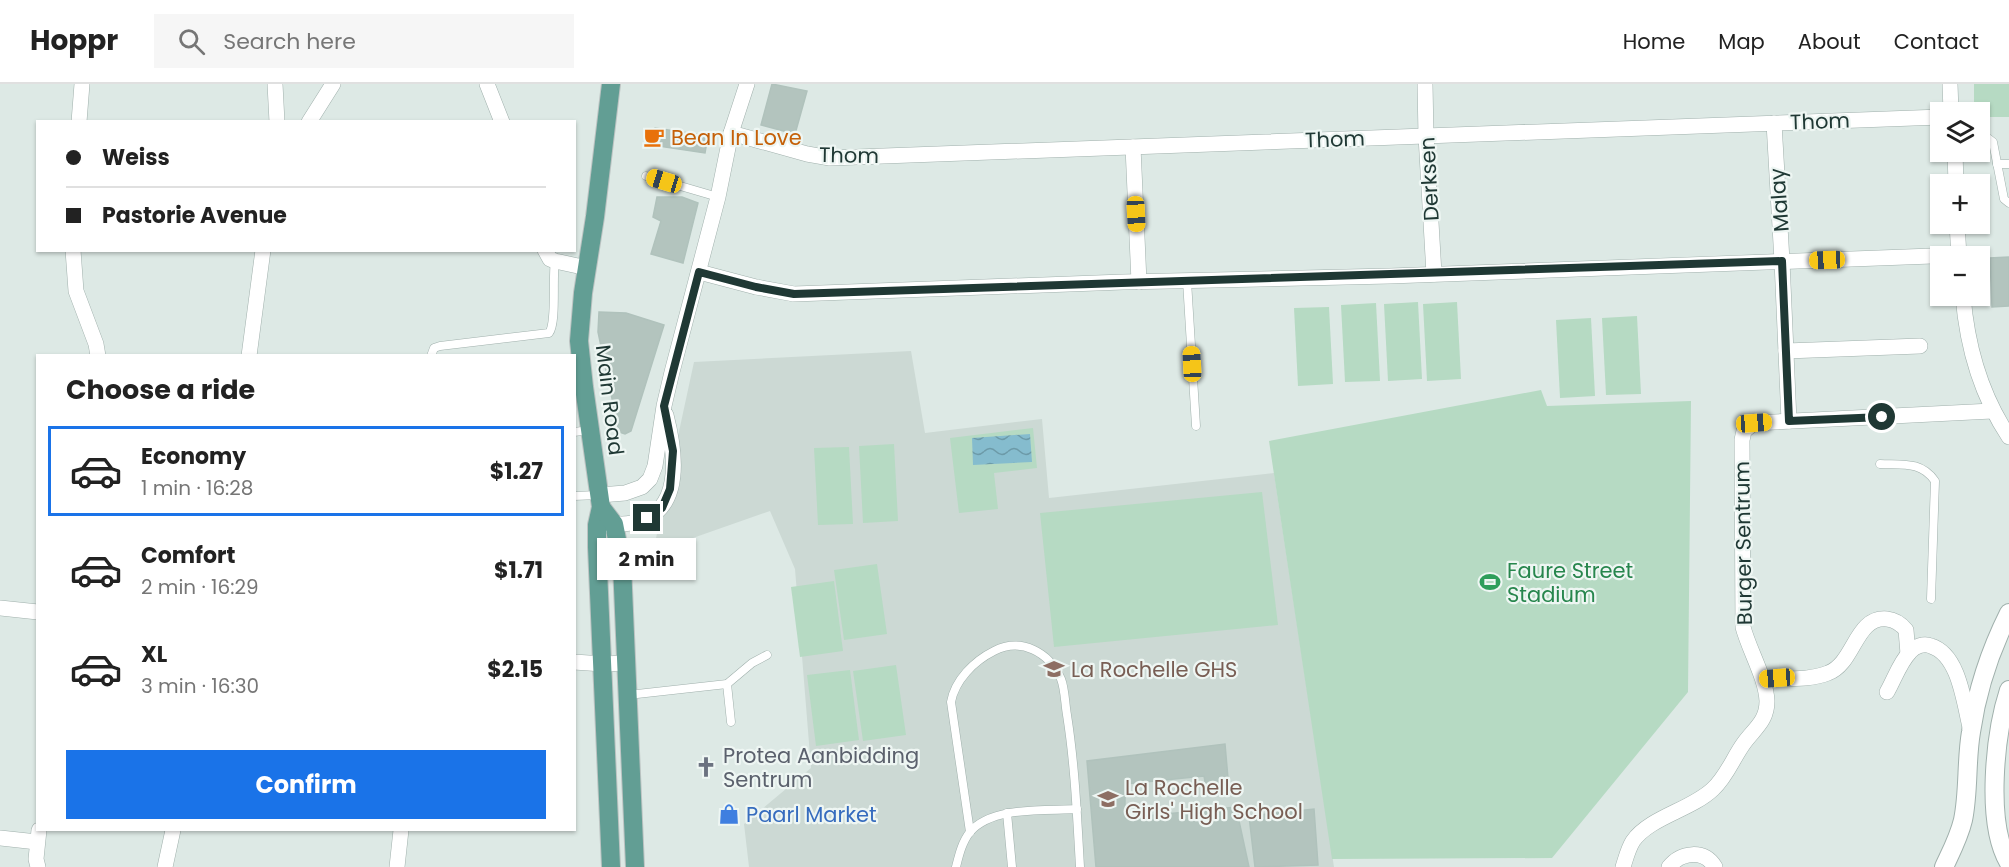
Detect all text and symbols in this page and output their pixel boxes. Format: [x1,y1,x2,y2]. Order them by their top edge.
search box [154,14,574,68]
text: Hoppr [30,21,118,60]
icon: search [175,25,208,58]
text: Search here [223,26,356,57]
text: Home [1623,27,1685,56]
text: Map [1718,27,1765,56]
text: About [1798,27,1861,56]
text: Contact [1894,27,1979,56]
map controls [1930,102,1990,306]
button: layers [1930,102,1990,162]
street label: Thom [1790,105,1850,137]
place label: Bean In Love [671,123,802,152]
street label: Thom [1305,123,1365,155]
cafe icon: Bean In Love [642,125,666,149]
street label: Derksen [1412,136,1446,222]
street label: Thom [819,140,879,170]
text: Weiss [102,142,170,173]
car [644,167,684,195]
street label: Malay [1762,167,1796,233]
button: + [1930,174,1990,234]
car [1126,196,1146,232]
text: Pastorie Avenue [102,200,287,231]
button: − [1930,246,1990,306]
car [1809,250,1845,270]
street label: Main Road [589,343,631,457]
car [1182,346,1202,382]
text: Choose a ride [66,371,255,408]
route start [1868,403,1895,430]
car [1735,413,1773,433]
text: Economy [141,441,246,472]
icon: car [69,444,123,498]
text: $1.27 [490,456,543,487]
street label: Burger Sentrum [1727,461,1759,625]
text: 1 min · 16:28 [141,474,253,502]
route end [633,504,660,531]
callout: 2 min [598,539,696,581]
text: Comfort [141,540,235,571]
icon: car [69,543,123,597]
text: 2 min [618,545,675,573]
text: $1.71 [494,555,543,586]
place label: Faure Street Stadium [1507,556,1633,609]
sports icon: Faure Street Stadium [1478,570,1502,594]
text: 2 min · 16:29 [141,573,259,601]
text: XL [141,639,167,670]
icon: car [69,642,123,696]
text: $2.15 [487,654,543,685]
place label: La Rochelle GHS [1071,655,1237,684]
school or university icon: La Rochelle GHS [1042,657,1066,681]
car [1758,668,1796,688]
text: 3 min · 16:30 [141,672,259,700]
place label: Protea Aanbidding Sentrum [723,741,919,794]
button: Confirm [66,750,546,819]
church icon: Protea Aanbidding Sentrum [694,755,718,779]
place label: La Rochelle Girls' High School [1125,773,1303,826]
school or university icon: La Rochelle Girls' High School [1096,787,1120,811]
place label: Paarl Market [746,800,877,829]
shop icon: Paarl Market [717,802,741,826]

